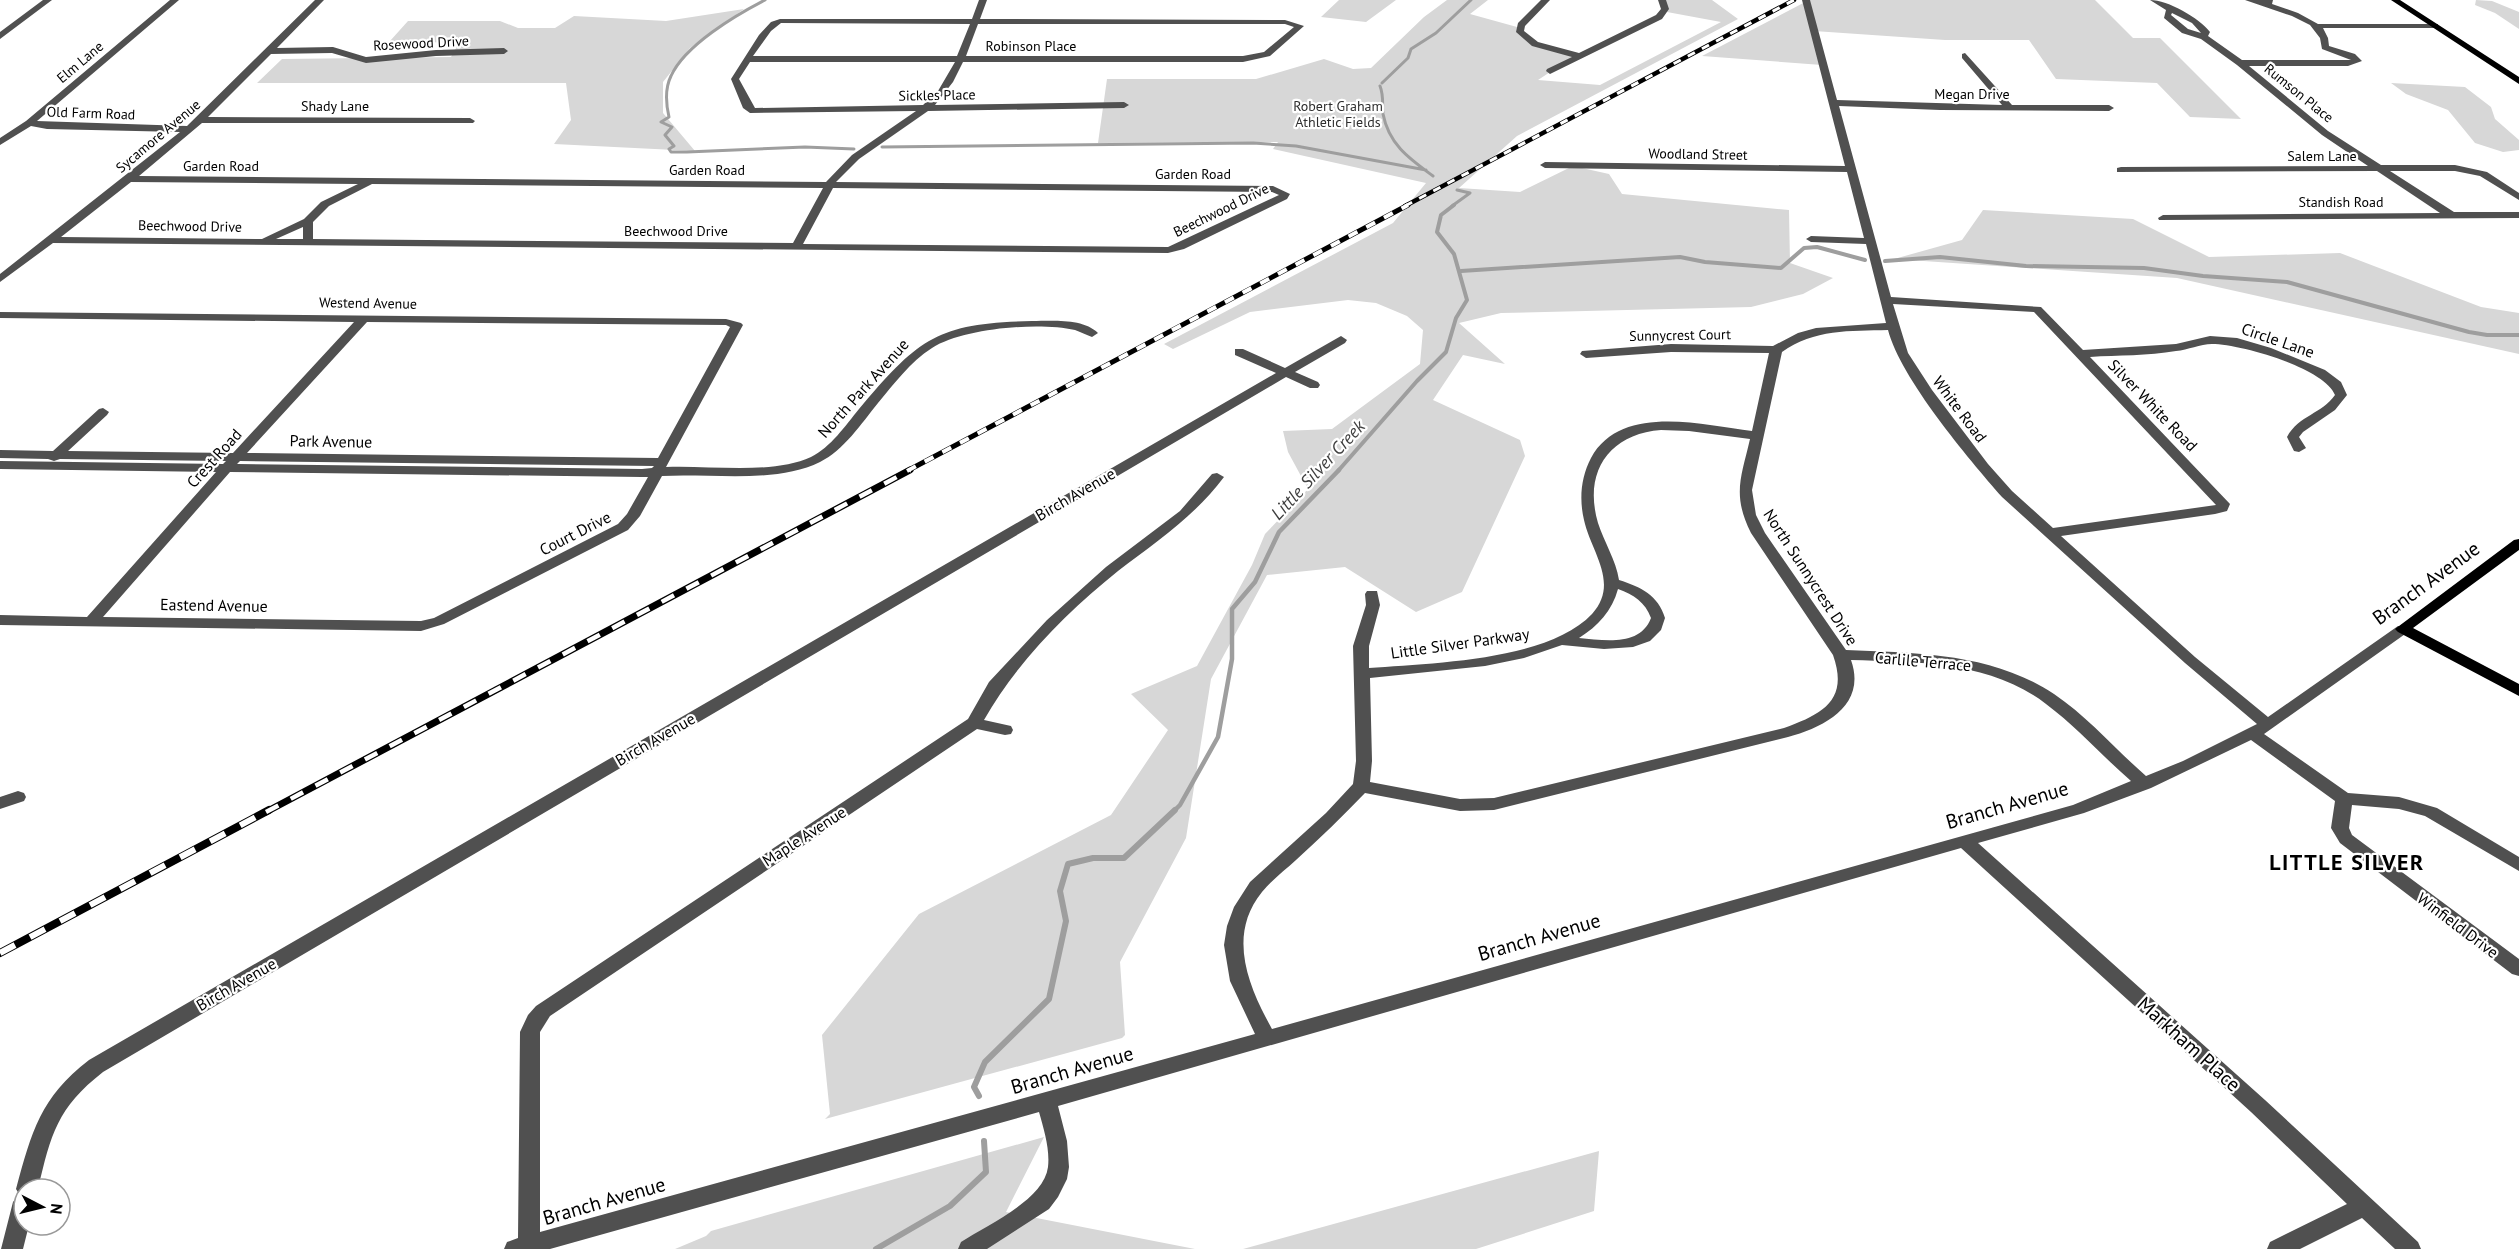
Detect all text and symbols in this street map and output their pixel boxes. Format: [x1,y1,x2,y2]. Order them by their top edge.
street label: Rosewood Drive [373,32,469,54]
street label: Elm Lane [53,37,107,87]
street label: Robinson Place [986,37,1076,55]
street label: Rumson Place [2261,60,2337,126]
street label: Sickles Place [898,85,976,105]
street label: Megan Drive [1934,85,2010,103]
street label: Sycamore Avenue [112,95,204,177]
street label: Shady Lane [301,97,369,115]
park label: Robert Graham Athletic Fields [1293,97,1383,131]
street label: Old Farm Road [46,102,136,124]
street label: Woodland Street [1648,144,1748,164]
street label: Salem Lane [2287,147,2357,165]
street label: Garden Road [183,157,259,175]
street label: Garden Road [669,161,745,179]
street label: Garden Road [1155,165,1231,183]
street label: Beechwood Drive [1170,179,1272,241]
street label: Standish Road [2299,193,2384,211]
street label: Beechwood Drive [138,216,242,236]
street label: Beechwood Drive [624,222,728,240]
street label: Westend Avenue [319,293,417,313]
street label: Circle Lane [2239,318,2317,362]
street label: Sunnycrest Court [1629,325,1731,345]
street label: North Park Avenue [813,334,913,442]
street label: Silver White Road [2104,355,2202,455]
street label: White Road [1929,372,1991,446]
water label: Little Silver Creek [1266,414,1370,524]
street label: Crest Road [182,424,246,492]
street label: Park Avenue [289,430,373,452]
street label: Birch Avenue [1032,463,1118,525]
street label: North Sunnycrest Drive [1759,505,1863,649]
street label: Court Drive [536,507,614,559]
street label: Branch Avenue [2367,535,2485,631]
street label: Eastend Avenue [160,594,268,616]
street label: Little Silver Parkway [1389,623,1531,663]
street label: Carlile Terrace [1874,647,1972,675]
street label: Birch Avenue [612,708,698,770]
street label: Branch Avenue [1943,775,2071,835]
street label: Maple Avenue [758,802,850,870]
district label: LITTLE SILVER [2269,848,2425,876]
street label: Winfield Drive [2413,888,2503,962]
street label: Branch Avenue [1475,907,1603,967]
street label: Birch Avenue [193,953,279,1015]
street label: Markham Place [2132,991,2246,1097]
street label: Branch Avenue [1008,1040,1136,1100]
street label: Branch Avenue [540,1171,668,1231]
north arrow [12,1177,72,1237]
text: N [46,1202,67,1215]

